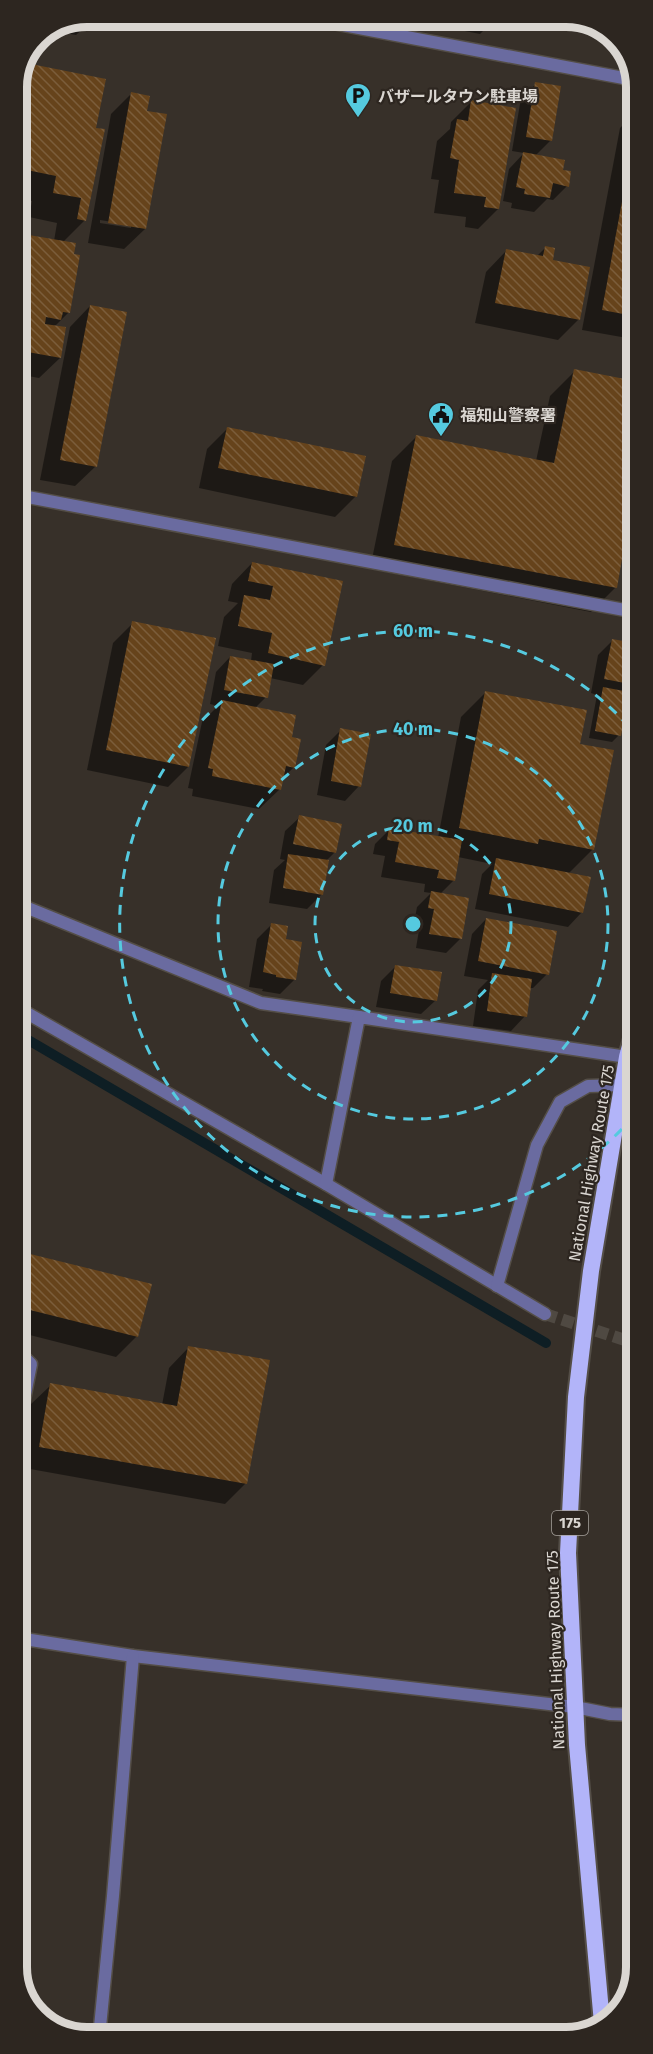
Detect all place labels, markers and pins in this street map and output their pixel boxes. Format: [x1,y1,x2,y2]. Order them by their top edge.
parking icon: バザールタウン駐車場 [343,81,373,119]
place label: バザールタウン駐車場 [378,87,538,106]
public building icon: 福知山警察署 [426,400,456,438]
place label: 福知山警察署 [460,406,556,425]
centre of rings [403,914,423,934]

